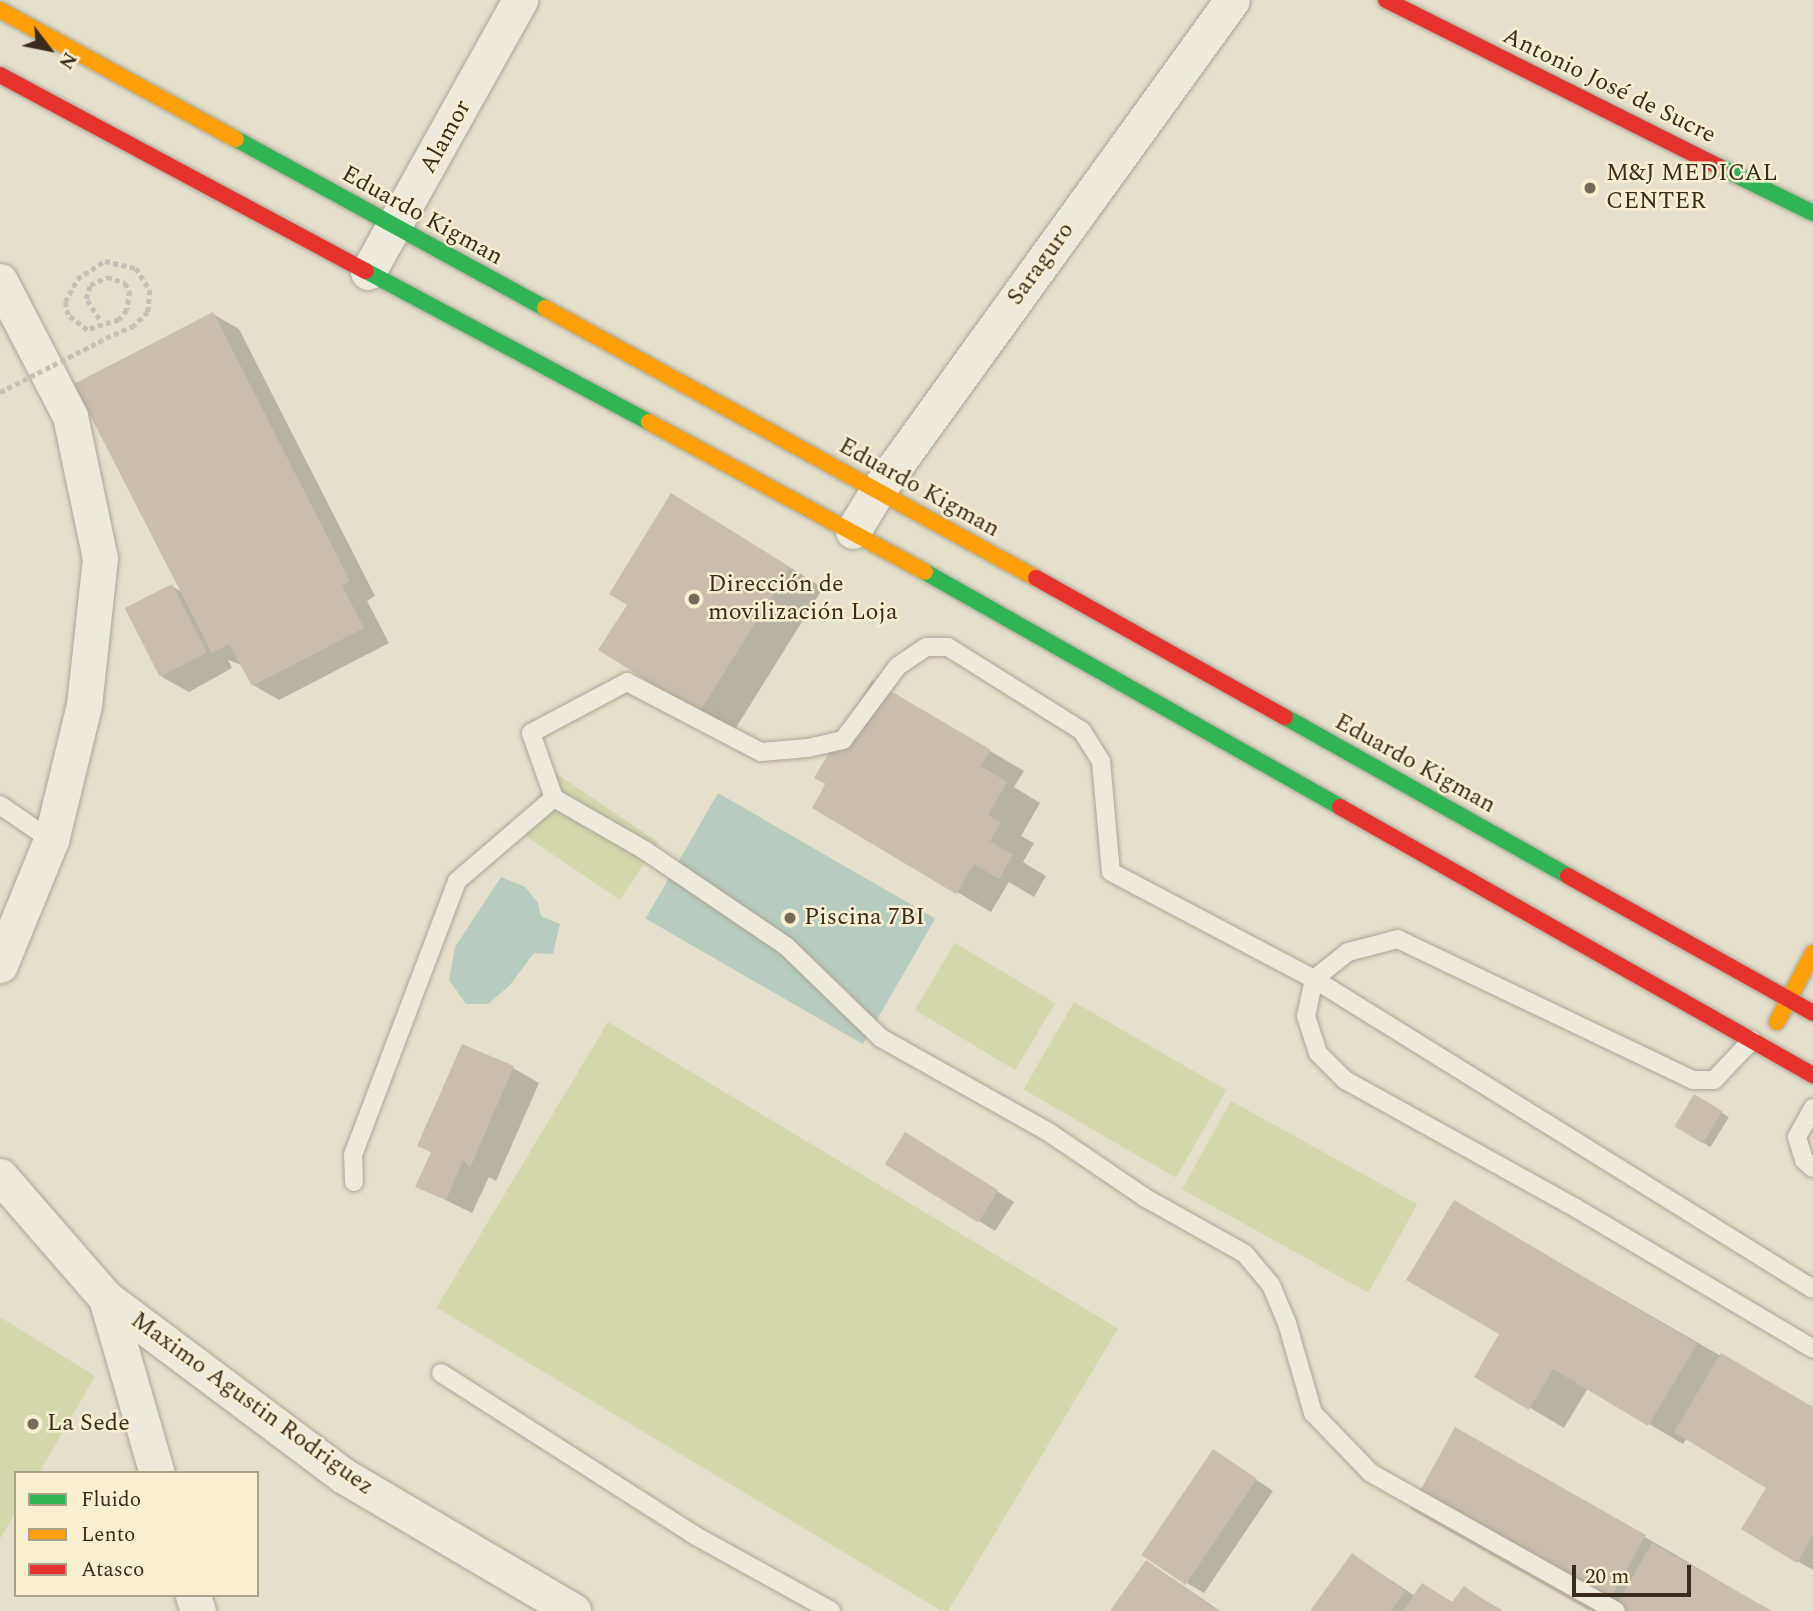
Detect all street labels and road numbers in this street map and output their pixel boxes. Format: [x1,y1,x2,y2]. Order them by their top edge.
street label: Antonio José de Sucre [1498,22,1720,150]
street label: Alamor [414,95,478,179]
street label: Eduardo Kigman [336,160,508,272]
street label: Saraguro [1001,217,1081,311]
street label: Eduardo Kigman [833,432,1005,544]
street label: Eduardo Kigman [1329,708,1501,820]
street label: Maximo Agustin Rodriguez [125,1306,379,1502]

